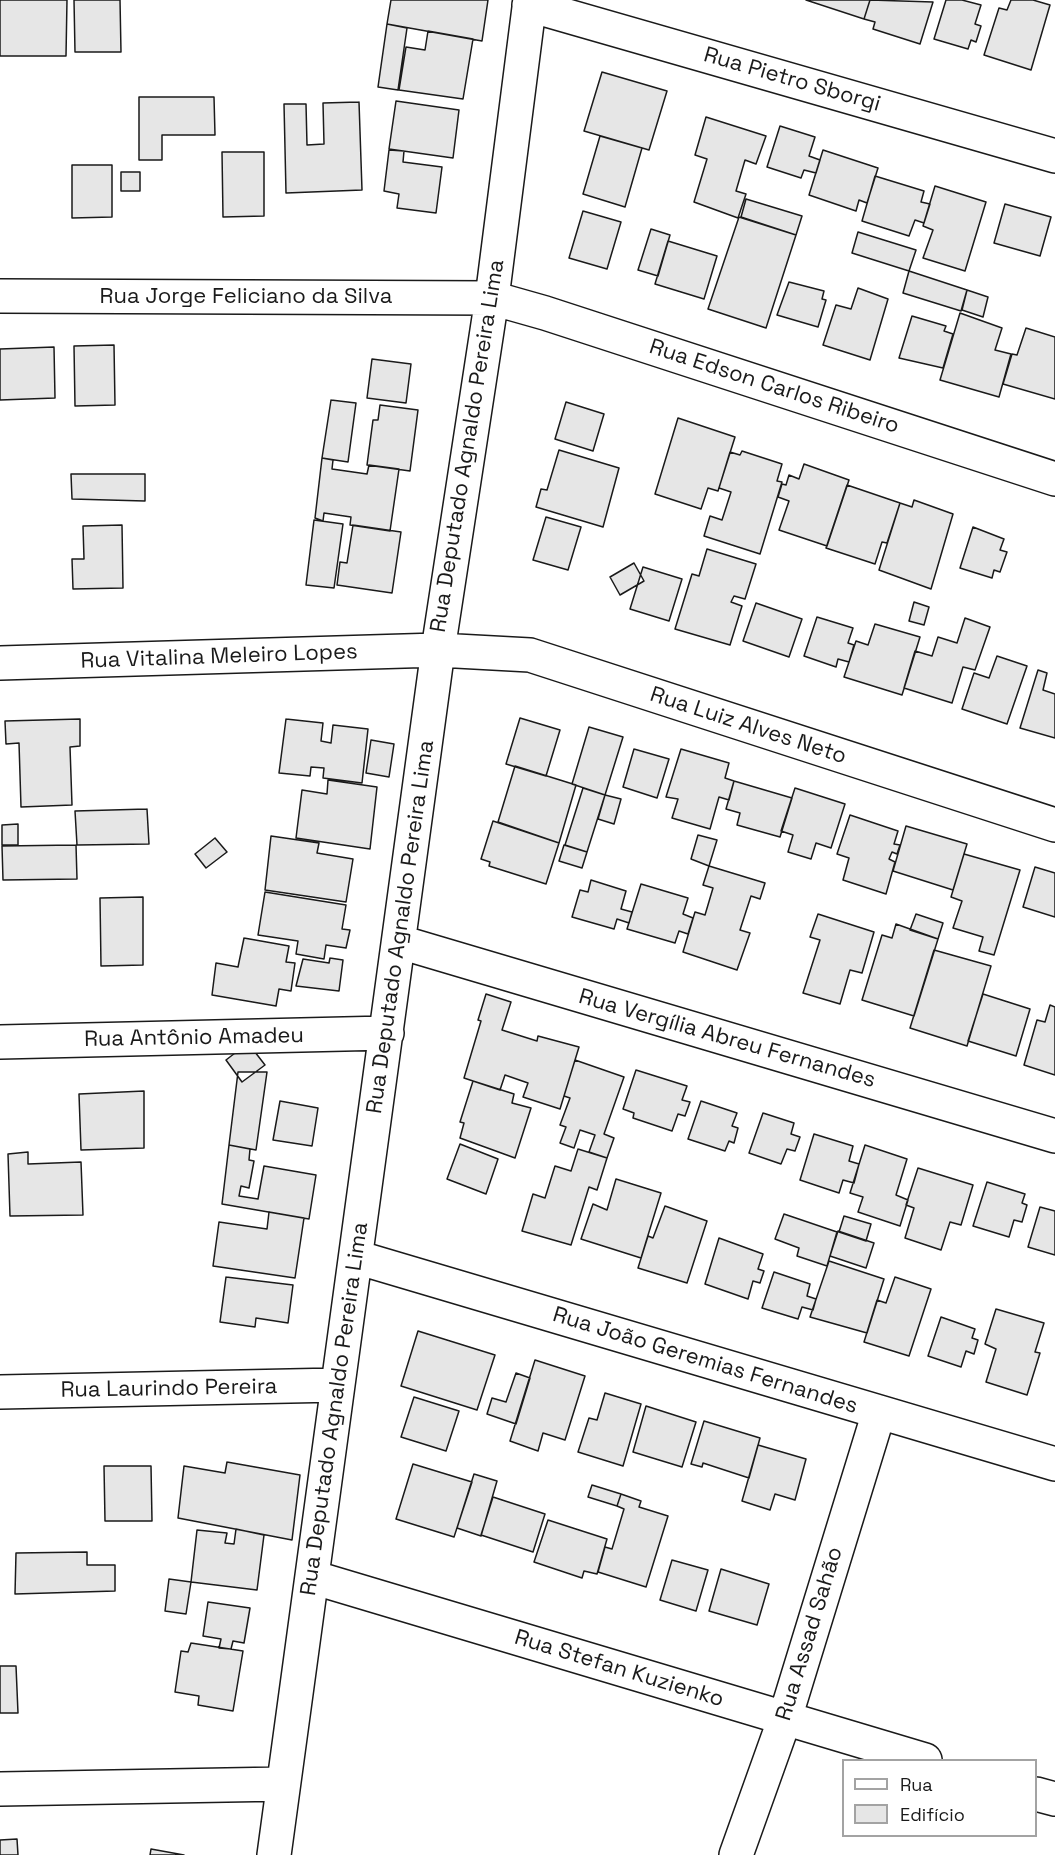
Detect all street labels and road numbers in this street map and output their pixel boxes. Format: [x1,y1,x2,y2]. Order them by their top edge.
street label: Rua Pietro Sborgi [701,42,883,118]
street label: Rua Deputado Agnaldo Pereira Lima [425,258,511,634]
street label: Rua Jorge Feliciano da Silva [100,284,392,310]
street label: Rua Edson Carlos Ribeiro [646,334,902,440]
street label: Rua Vitalina Meleiro Lopes [80,639,358,675]
street label: Rua Luiz Alves Neto [646,682,850,770]
street label: Rua Deputado Agnaldo Pereira Lima [362,738,440,1116]
street label: Rua Vergília Abreu Fernandes [576,984,878,1094]
street label: Rua Antônio Amadeu [84,1023,304,1053]
street label: Rua Deputado Agnaldo Pereira Lima [296,1220,374,1598]
street label: Rua João Geremias Fernandes [549,1302,861,1420]
street label: Rua Laurindo Pereira [60,1374,278,1404]
street label: Rua Assad Sahão [771,1544,849,1724]
street label: Rua Stefan Kuzienko [511,1625,727,1713]

